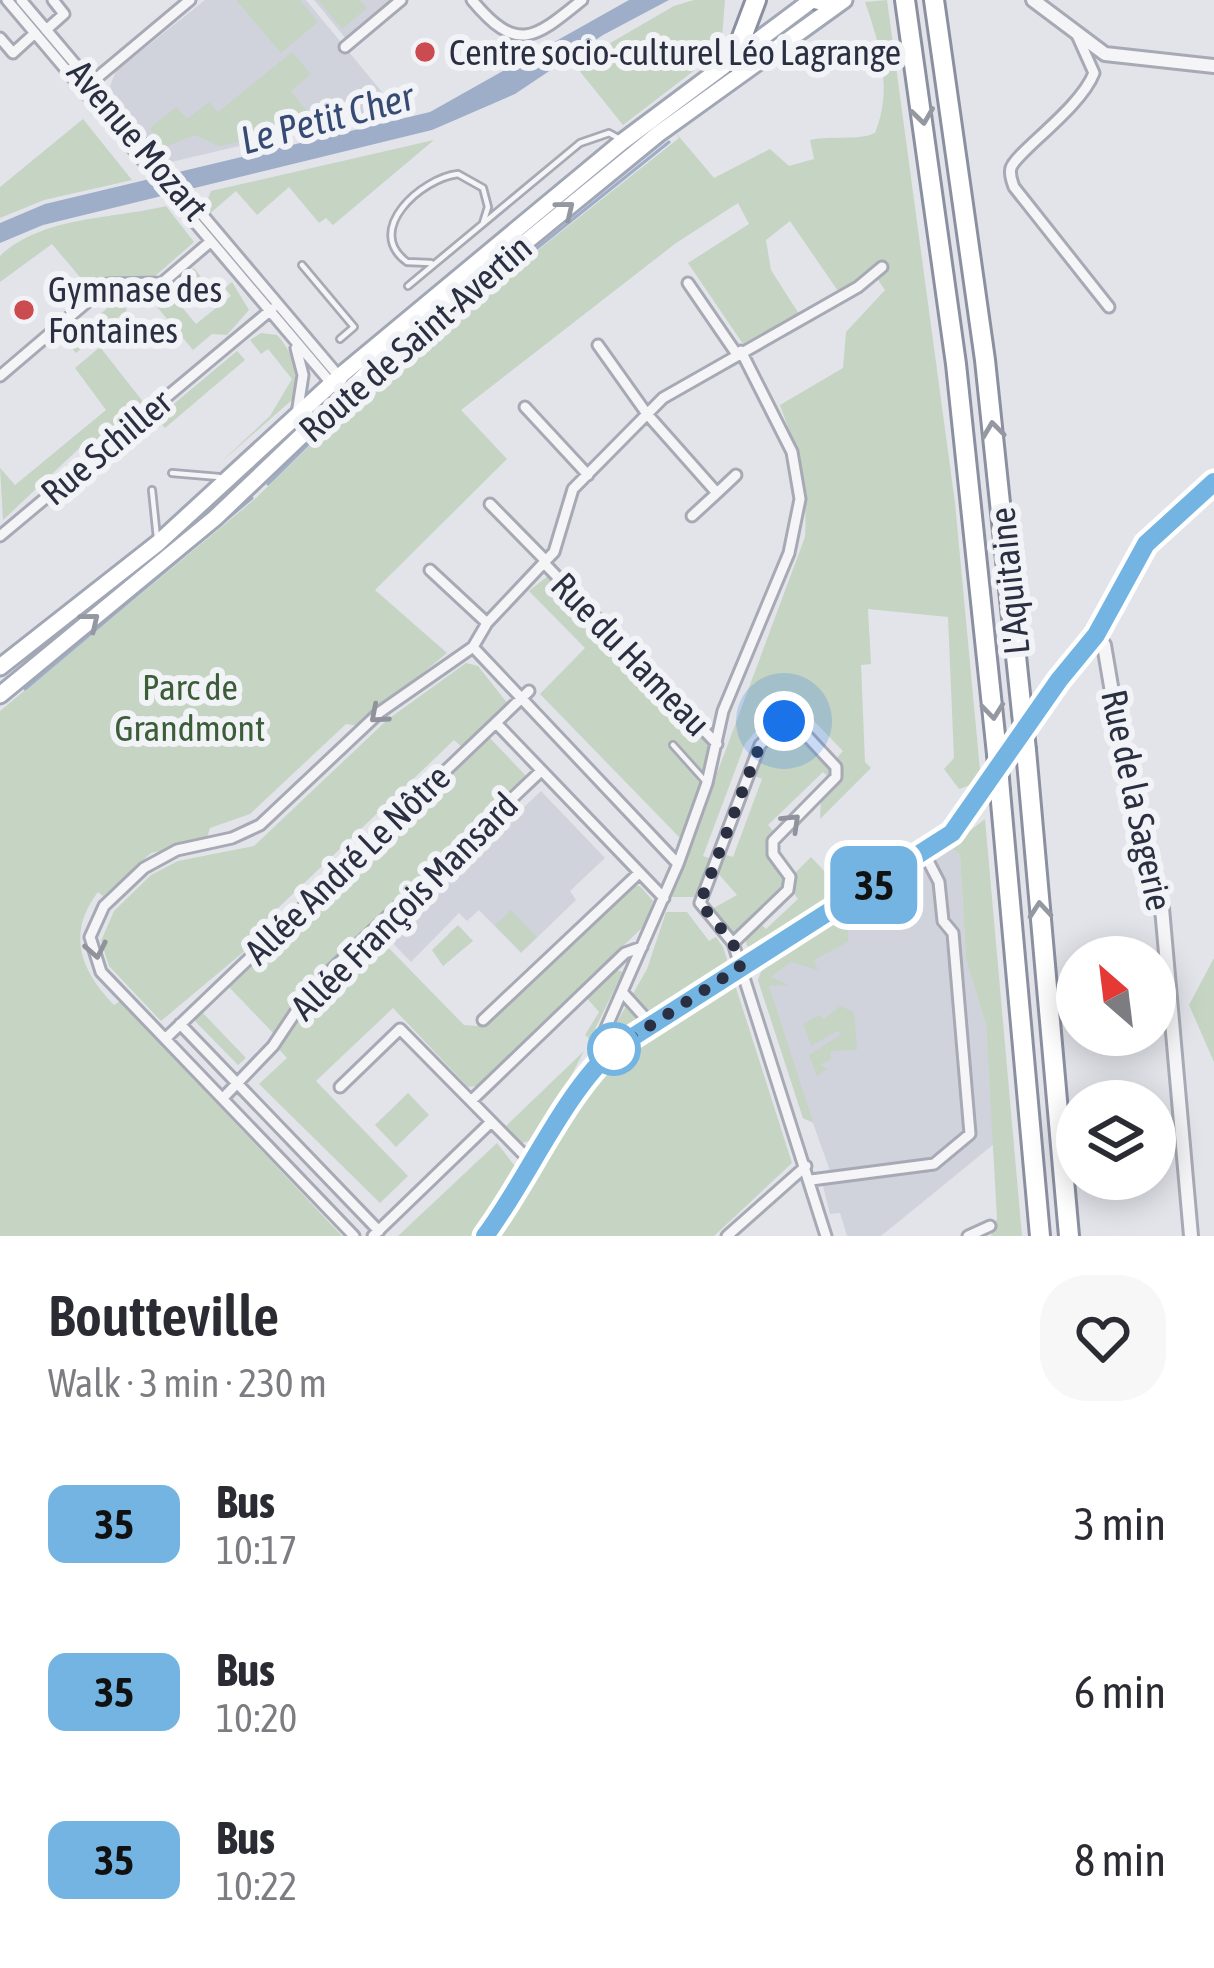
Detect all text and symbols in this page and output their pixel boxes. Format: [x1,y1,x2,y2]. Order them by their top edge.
place label: Centre socio-culturel Léo Lagrange [449,31,901,73]
marker: Centre socio-culturel Léo Lagrange [412,39,438,65]
street label: Avenue Mozart [59,52,217,228]
water label: Le Petit Cher [236,73,420,162]
one-way arrow [909,105,934,125]
one-way arrow [552,202,574,224]
street label: Route de Saint-Avertin [290,226,540,450]
place label: Gymnase des Fontaines [48,268,222,351]
marker: Gymnase des Fontaines [11,297,37,323]
street label: Rue Schiller [33,380,181,513]
one-way arrow [981,420,1007,439]
street label: L'Aquitaine [980,505,1038,657]
street label: Rue du Hameau [543,564,719,744]
one-way arrow [77,614,99,636]
park label: Parc de Grandmont [115,666,265,749]
street label: Rue de la Sagerie [1093,686,1181,914]
your location [754,691,814,751]
one-way arrow [370,701,392,722]
one-way arrow [980,702,1005,721]
street label: Allée André Le Nôtre [236,756,458,972]
street label: Allée François Mansard [282,784,526,1028]
one-way arrow [778,814,800,836]
line badge: 35 [820,846,928,924]
text: 35 [854,861,894,909]
one-way arrow [1028,900,1053,919]
north arrow [1056,936,1176,1056]
map controls [1056,936,1176,1200]
one-way arrow [82,940,108,960]
unlabelled marker [589,1024,639,1074]
button: layers [1056,1080,1176,1200]
button: heart [1040,1275,1166,1401]
text: Boutteville [48,1283,279,1348]
text: Walk · 3 min · 230 m [48,1361,327,1405]
text: Bus [216,1476,275,1528]
text: 3 min [1074,1498,1166,1550]
text: 35 [94,1500,134,1548]
text: 10:17 [216,1528,297,1572]
text: Bus [216,1644,275,1696]
text: 6 min [1074,1666,1166,1718]
text: 35 [94,1668,134,1716]
text: 10:20 [216,1696,297,1740]
text: Bus [216,1812,275,1864]
text: 8 min [1074,1834,1166,1886]
text: 35 [94,1836,134,1884]
text: 10:22 [216,1864,297,1908]

